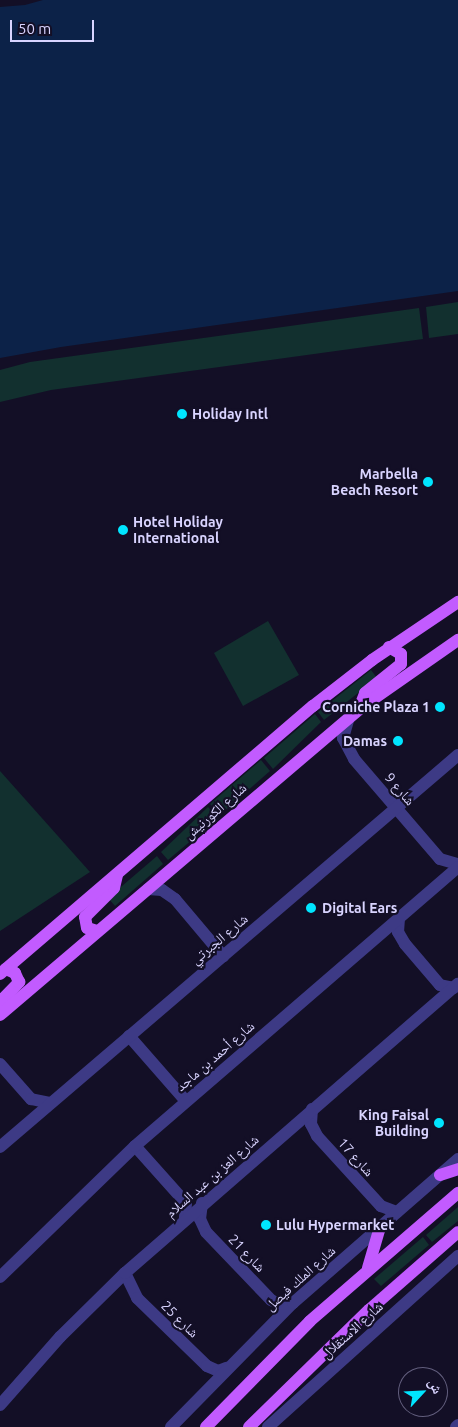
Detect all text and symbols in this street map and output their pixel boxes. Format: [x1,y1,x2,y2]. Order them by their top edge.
scale bar [12,10,96,42]
text: 50 m [18,20,51,37]
place label: Holiday Intl [192,406,268,422]
marker: Holiday Intl [176,408,188,420]
place label: Marbella Beach Resort [331,466,418,498]
marker: Marbella Beach Resort [422,476,434,488]
place label: Hotel Holiday International [133,514,223,546]
marker: Hotel Holiday International [117,524,129,536]
place label: Corniche Plaza 1 [322,699,430,715]
marker: Corniche Plaza 1 [434,701,446,713]
place label: Damas [343,733,387,749]
marker: Damas [391,734,405,748]
street label: شارع 9 [381,769,419,809]
street label: شارع الكورنيش [180,779,250,843]
place label: Digital Ears [322,900,397,916]
marker: Digital Ears [304,901,318,915]
street label: شارع الجبرتي [187,910,251,968]
street label: شارع أحمد بن ماجد [172,1017,258,1095]
place label: King Faisal Building [358,1107,429,1140]
marker: King Faisal Building [433,1117,445,1129]
street label: شارع العز بن عبد السلام [162,1131,262,1221]
street label: شارع 17 [334,1134,378,1180]
place label: Lulu Hypermarket [276,1217,394,1233]
marker: Lulu Hypermarket [260,1219,272,1231]
street label: شارع 21 [225,1231,269,1275]
street label: شارع الملك فيصل [261,1242,339,1314]
street label: شارع 25 [158,1297,202,1341]
street label: شارع الاستقلال [318,1298,386,1362]
north arrow [398,1367,448,1417]
text: ش [425,1376,446,1396]

